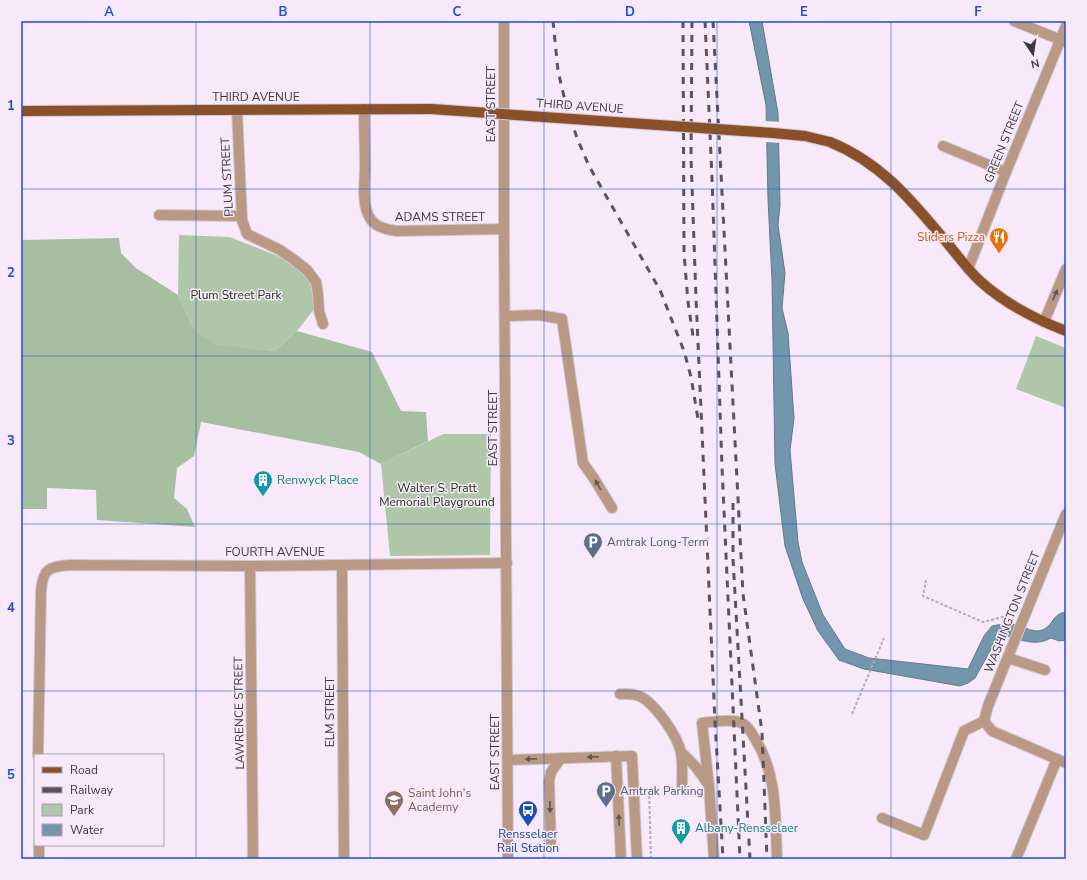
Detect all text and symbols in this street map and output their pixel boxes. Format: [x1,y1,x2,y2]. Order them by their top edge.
text: A [104,3,114,21]
text: B [279,3,288,21]
text: C [453,3,462,21]
text: D [625,3,635,21]
text: E [800,3,808,21]
text: F [974,3,982,21]
north arrow [1013,34,1053,74]
text: N [1029,55,1041,71]
street label: EAST STREET [483,65,499,142]
street label: THIRD AVENUE [212,89,300,105]
street label: THIRD AVENUE [536,95,624,117]
text: 1 [7,97,15,115]
street label: GREEN STREET [980,98,1028,185]
street label: PLUM STREET [217,136,237,217]
street label: ADAMS STREET [395,209,486,225]
restaurant icon: Sliders Pizza [988,226,1010,254]
place label: Sliders Pizza [917,229,985,245]
text: 2 [7,264,15,282]
park label: Plum Street Park [190,287,283,303]
one-way arrow [1052,290,1058,301]
street label: EAST STREET [485,389,501,466]
text: 3 [7,432,15,450]
building icon: Renwyck Place [252,469,274,497]
place label: Renwyck Place [277,472,358,488]
one-way arrow [595,479,602,491]
park label: Walter S. Pratt Memorial Playground [379,480,495,510]
parking icon: Amtrak Long-Term [582,531,604,559]
place label: Amtrak Long-Term [607,534,709,550]
street label: FOURTH AVENUE [225,544,325,560]
street label: WASHINGTON STREET [980,548,1044,675]
text: 4 [7,599,15,617]
street label: LAWRENCE STREET [230,656,248,770]
street label: ELM STREET [322,676,338,747]
street label: EAST STREET [487,713,503,790]
legend [34,754,164,846]
one-way arrow [586,754,599,760]
one-way arrow [524,756,537,762]
text: Road [70,762,98,778]
text: 5 [7,766,15,784]
parking icon: Amtrak Parking [595,780,617,808]
text: Railway [70,782,114,798]
place label: Amtrak Parking [620,783,704,799]
place label: Saint John's Academy [408,785,471,815]
school or university icon: Saint John's Academy [383,789,405,817]
bus stop icon: Rensselaer Rail Station [517,799,539,827]
one-way arrow [547,801,553,814]
text: Park [70,802,95,818]
one-way arrow [616,814,623,826]
building icon: Albany-Rensselaer [670,817,692,845]
place label: Albany-Rensselaer [695,820,799,836]
text: Water [70,822,104,838]
place label: Rensselaer Rail Station [497,826,559,856]

